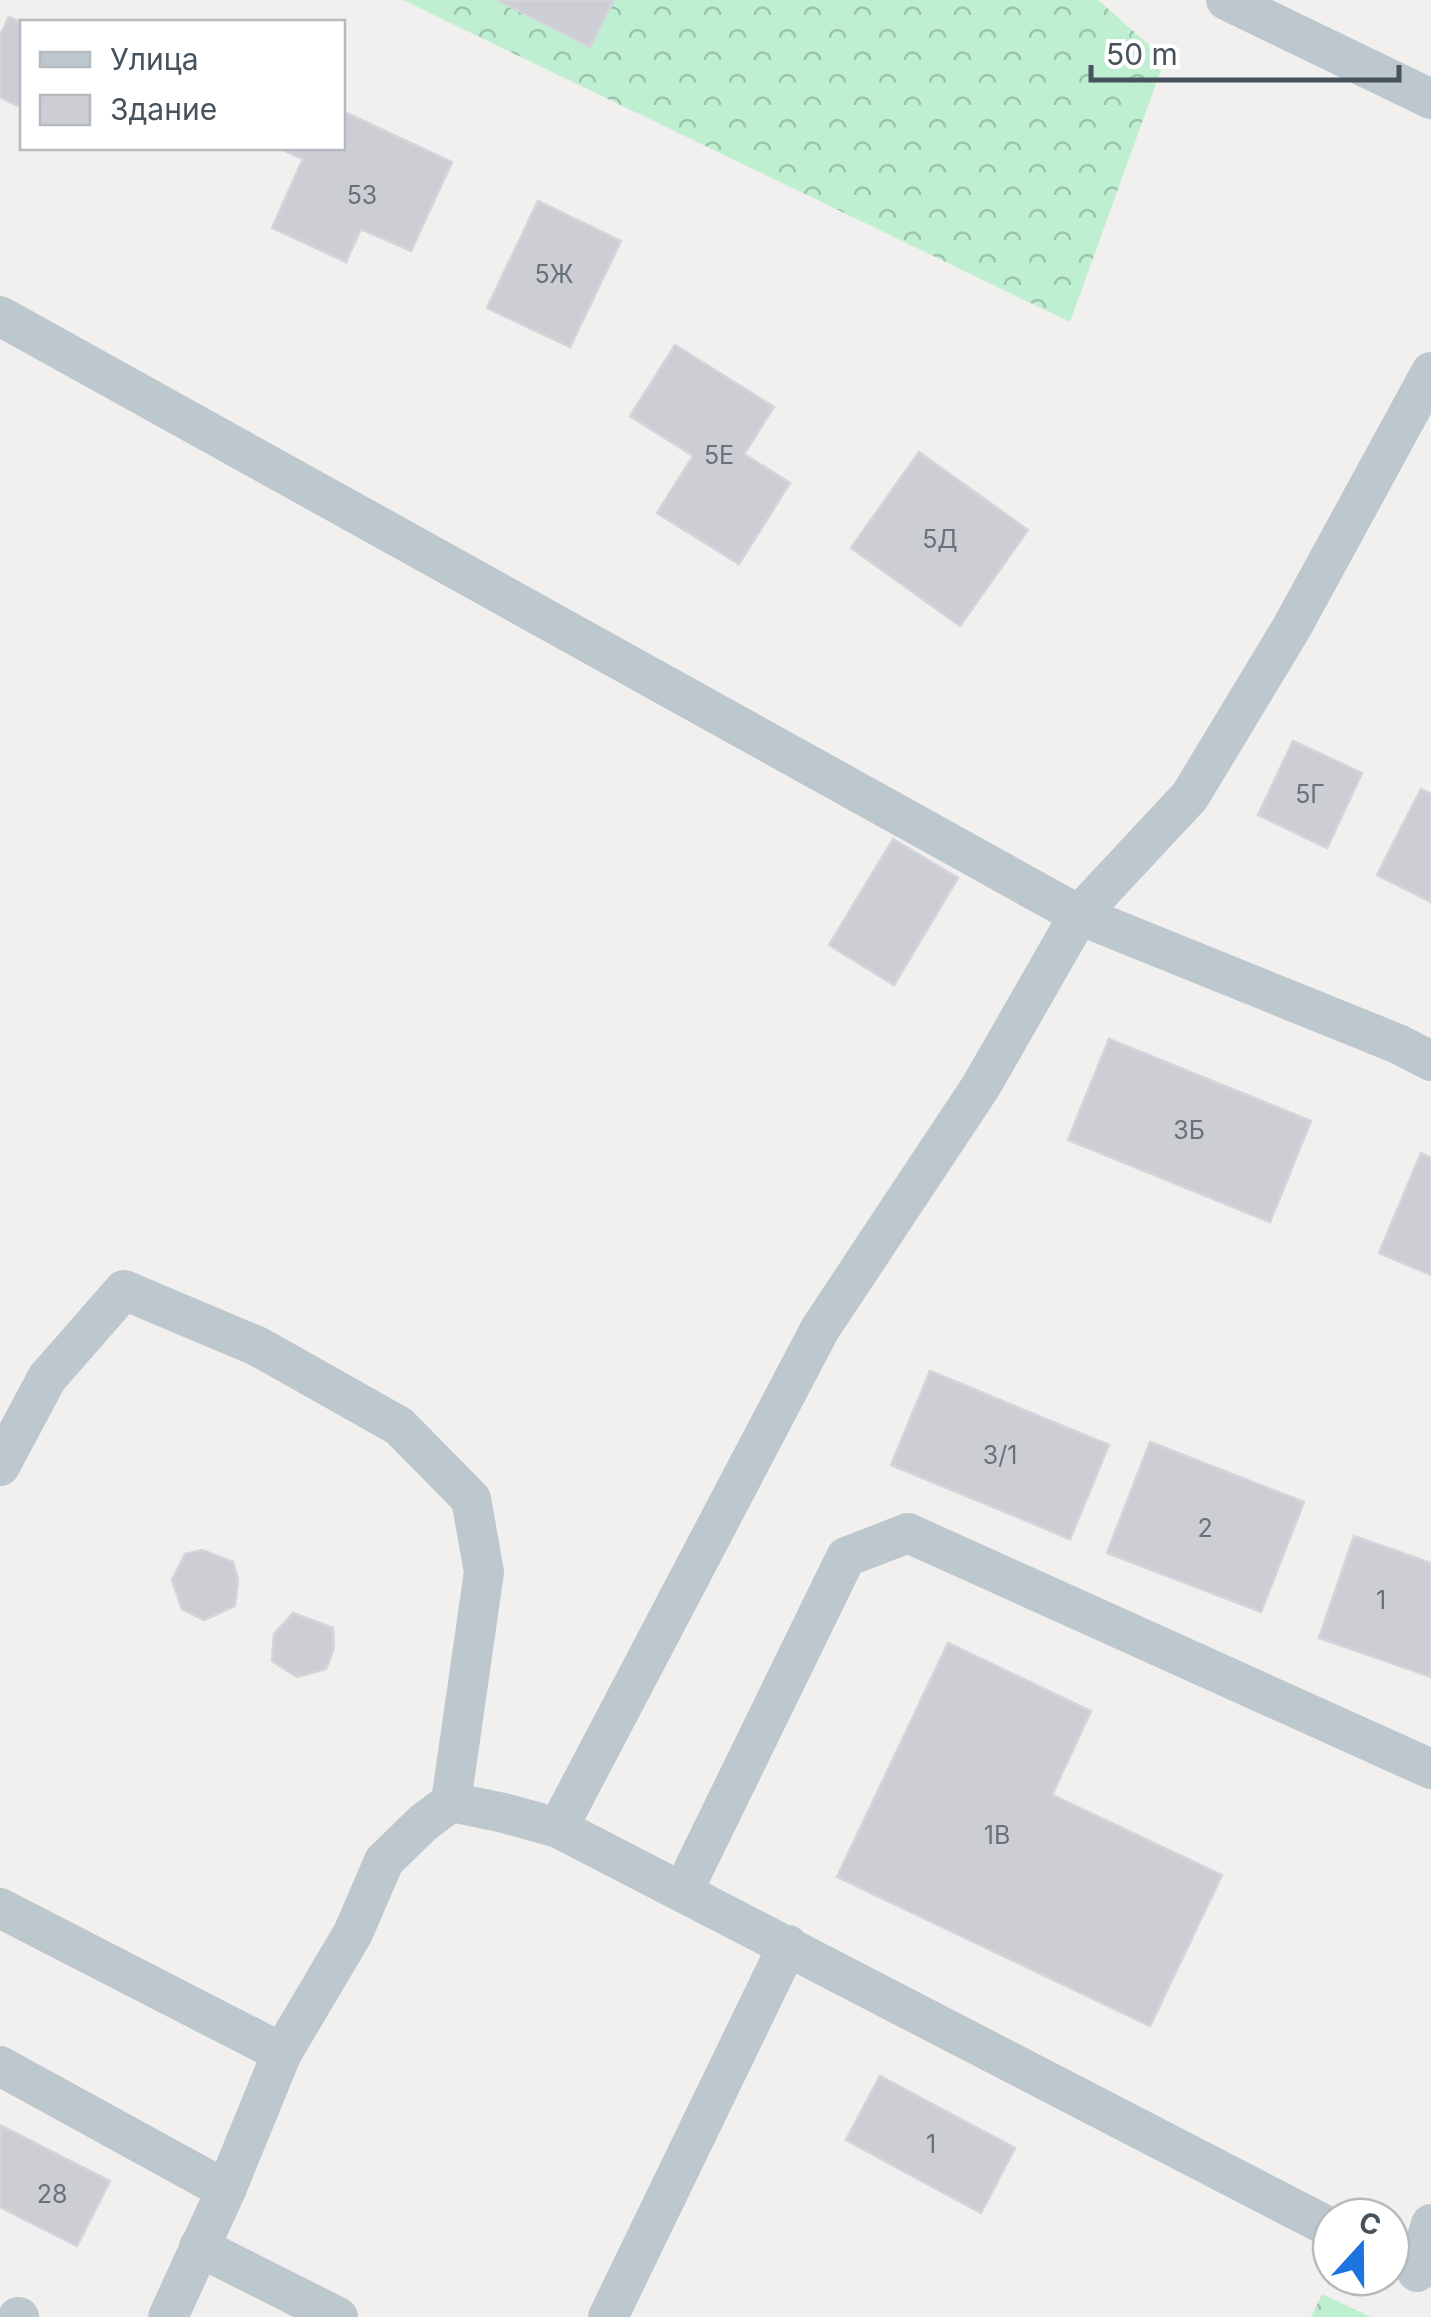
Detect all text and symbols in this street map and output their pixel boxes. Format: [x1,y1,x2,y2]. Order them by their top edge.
legend [20,20,345,150]
scale bar [1091,20,1398,82]
text: 50 m [1106,36,1178,72]
text: Улица [110,41,199,77]
text: Здание [110,91,217,127]
house number: 5З [347,180,377,210]
house number: 5Ж [534,259,574,289]
house number: 5Е [704,440,734,470]
house number: 5Д [922,524,958,554]
house number: 5Г [1295,779,1325,809]
house number: 3Б [1173,1115,1205,1145]
house number: 3/1 [983,1440,1017,1470]
house number: 2 [1197,1513,1213,1543]
house number: 1 [1376,1585,1386,1615]
house number: 1В [984,1820,1010,1850]
house number: 1 [926,2129,936,2159]
house number: 28 [37,2179,67,2209]
north arrow [1311,2197,1411,2297]
text: С [1354,2204,1386,2243]

